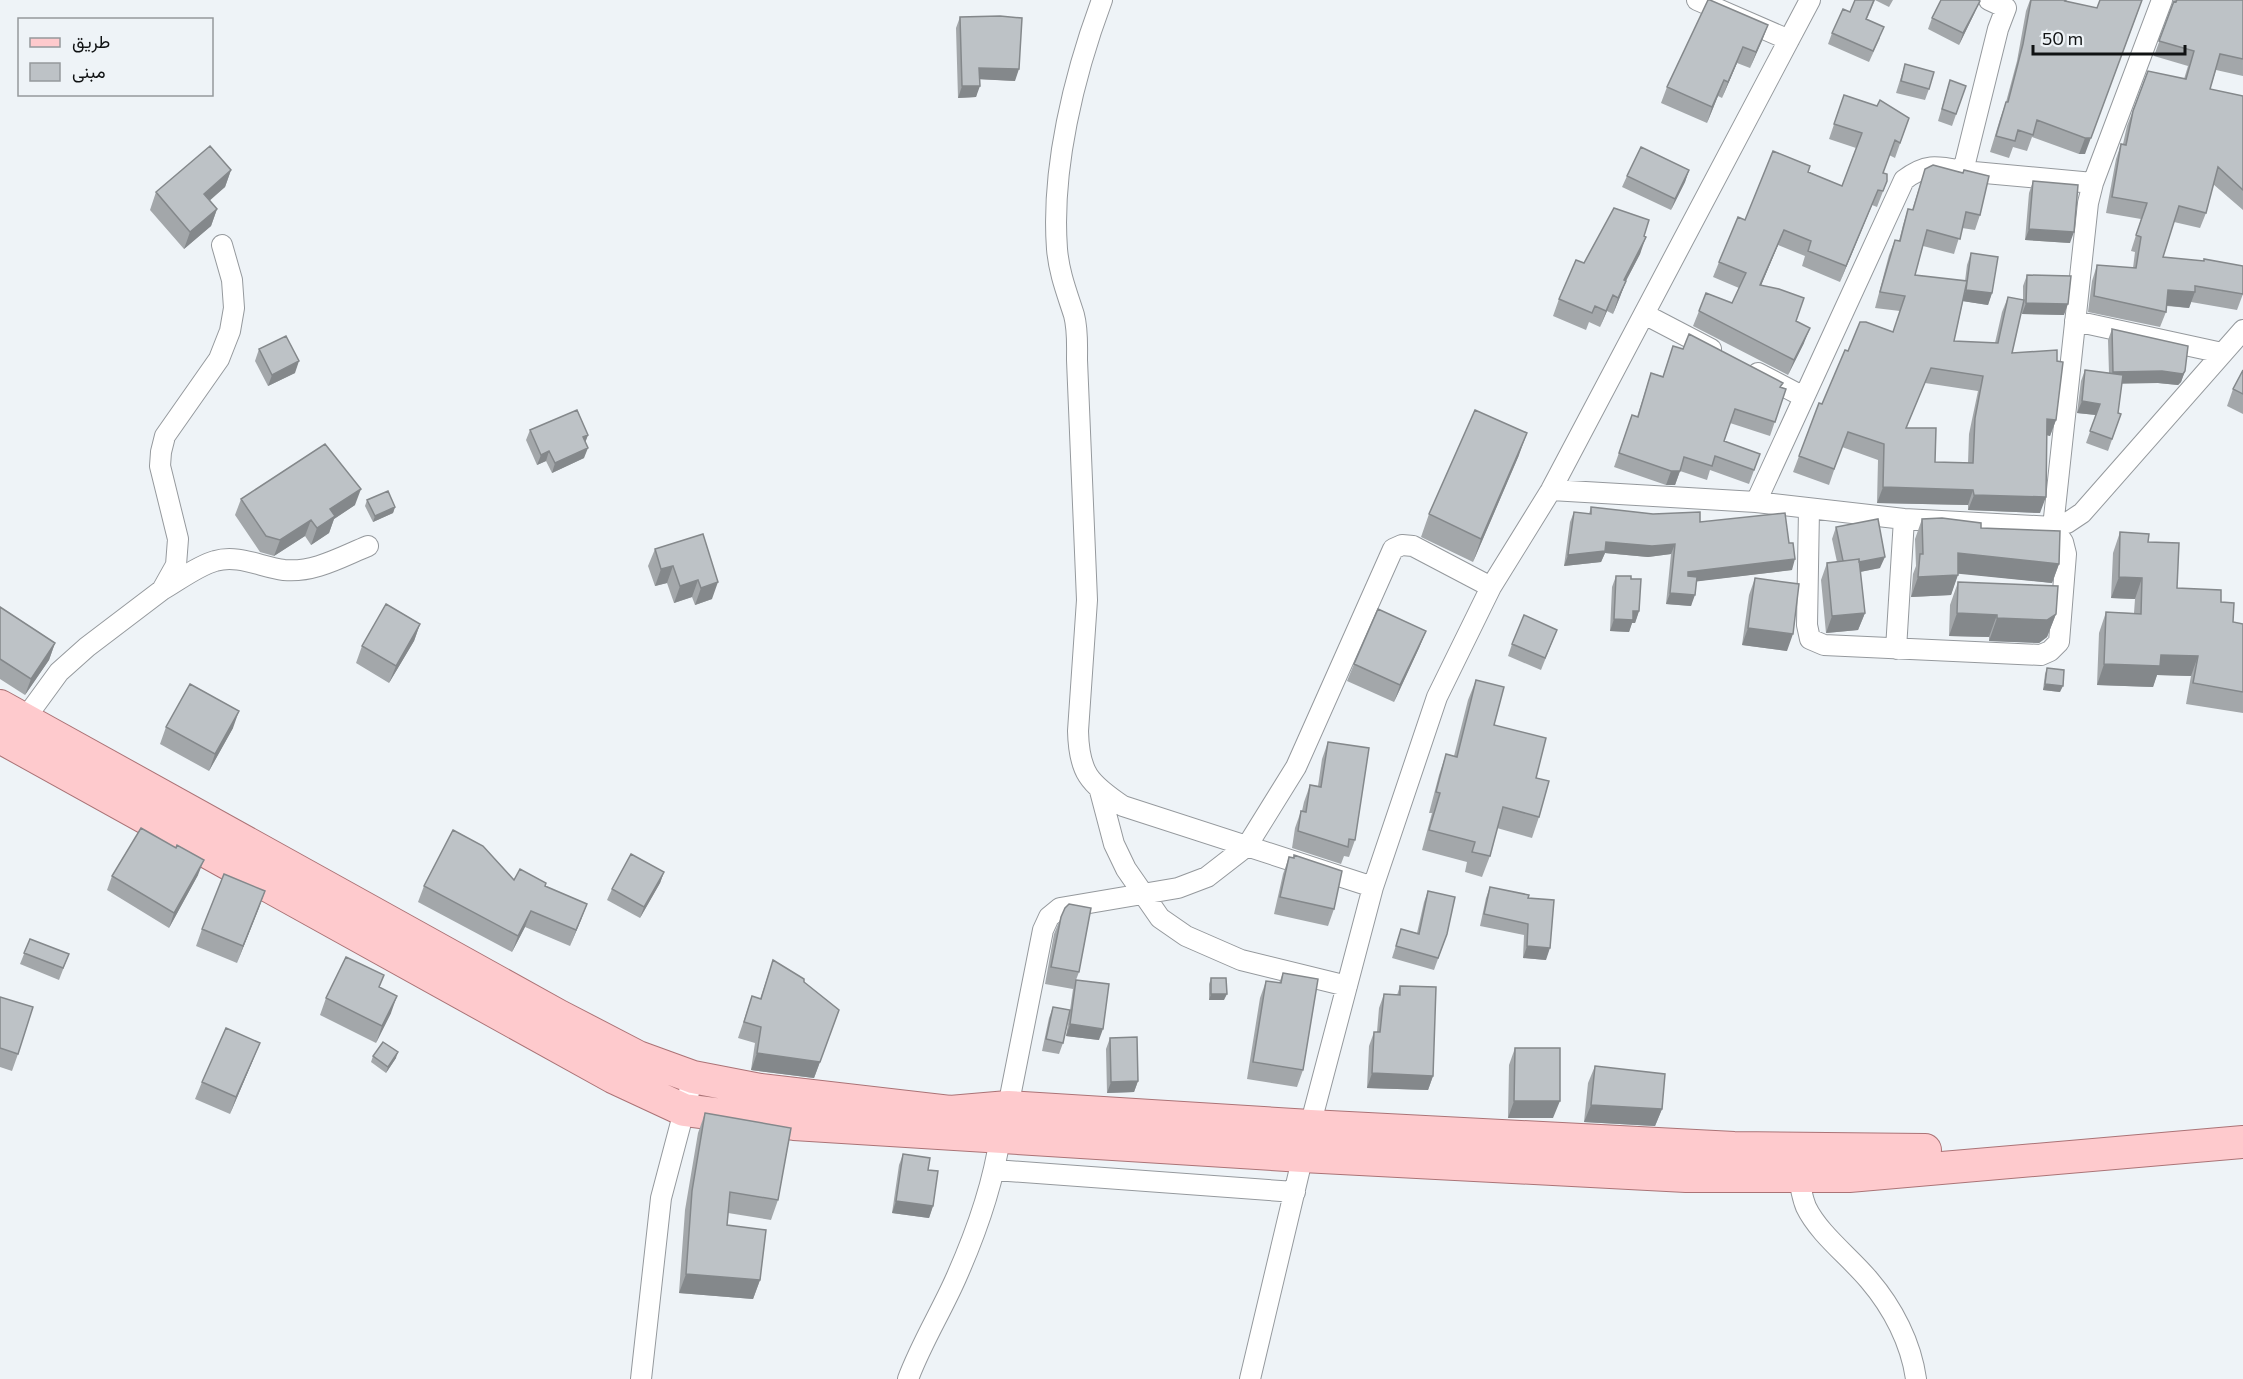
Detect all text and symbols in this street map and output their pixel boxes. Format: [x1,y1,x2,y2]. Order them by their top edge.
legend [18,18,213,96]
scale bar [2033,18,2184,56]
text: 50 m [2042,27,2083,49]
text: طريق [72,30,110,53]
text: مبنى [72,60,106,83]

